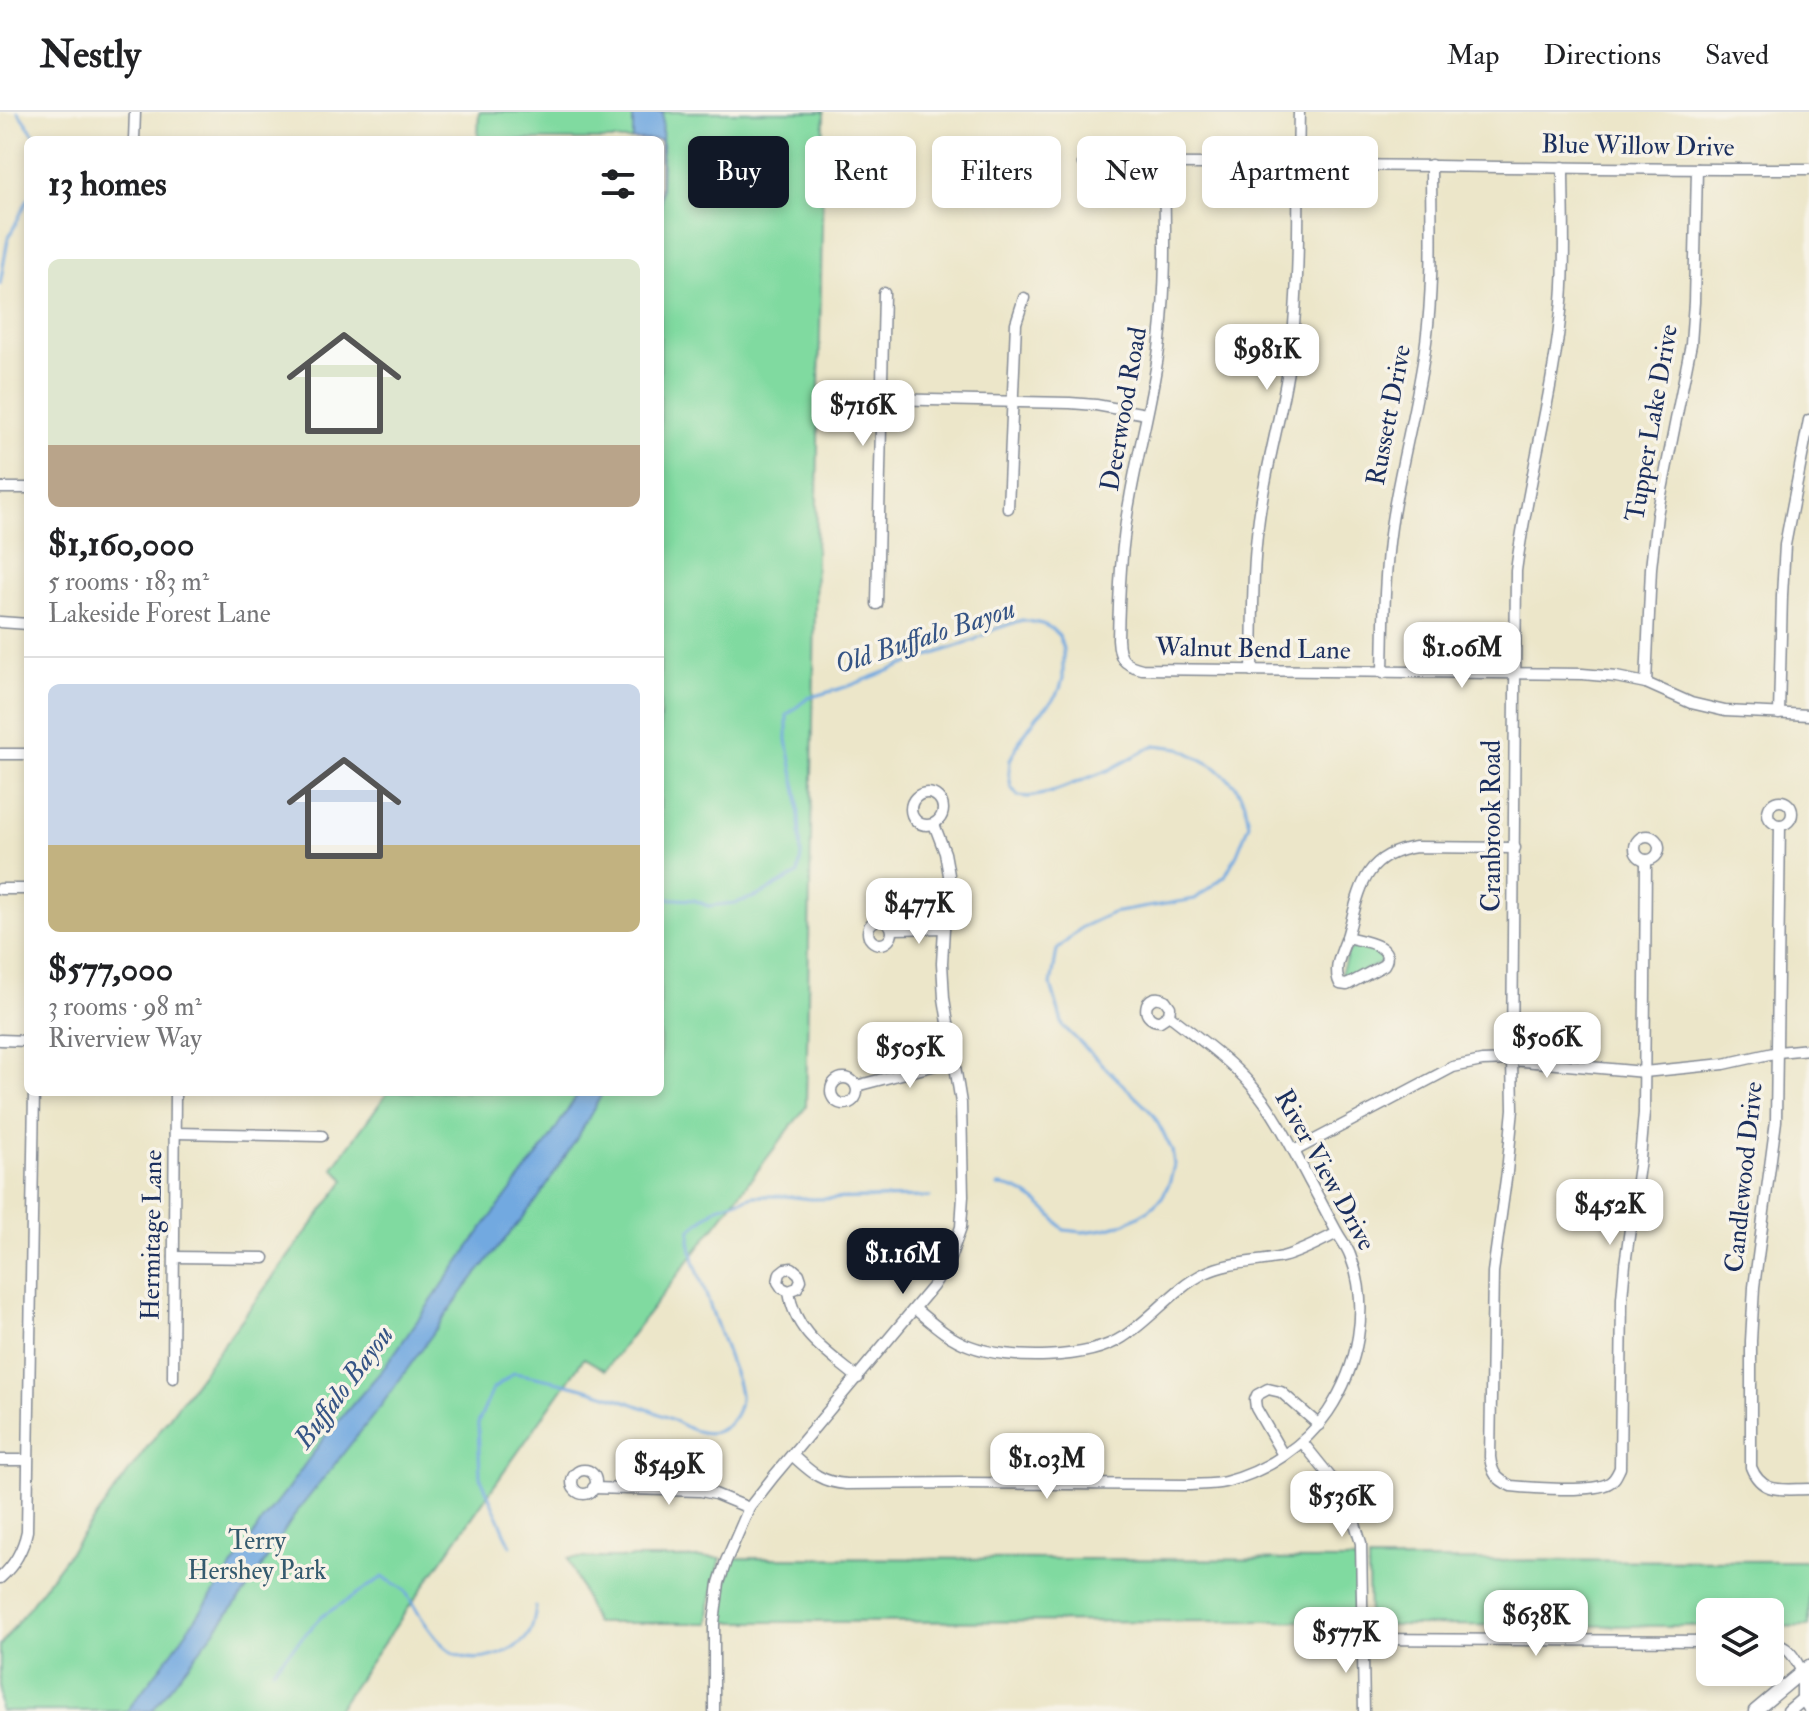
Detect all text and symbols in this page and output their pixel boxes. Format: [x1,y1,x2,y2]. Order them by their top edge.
text: Nestly [40,31,141,79]
text: Map [1447,38,1500,73]
text: Directions [1544,38,1661,73]
text: Saved [1705,38,1769,73]
street label: Blue Willow Drive [1541,128,1735,164]
chip: Buy [688,136,789,208]
chip: Rent [805,136,916,208]
chip: Filters [932,136,1061,208]
chip: New [1077,136,1186,208]
chip: Apartment [1202,136,1378,208]
icon: filters [596,162,640,206]
text: 13 homes [48,163,167,206]
icon: home [272,311,416,455]
street label: Tupper Lake Drive [1619,322,1686,524]
street label: Deerwood Road [1094,324,1154,494]
pin: $981K [1211,324,1323,392]
text: $981K [1233,334,1301,366]
street label: Russett Drive [1360,342,1418,488]
pin: $716K [807,380,919,448]
text: $716K [829,390,897,422]
text: $1,160,000 [48,523,194,566]
text: 5 rooms · 183 m² [48,566,209,598]
water label: Old Buffalo Bayou [830,591,1020,683]
text: Lakeside Forest Lane [48,598,271,630]
pin: $1.06M [1397,622,1527,690]
street label: Walnut Bend Lane [1154,631,1351,667]
text: $1.06M [1422,632,1502,664]
icon: home [272,736,416,880]
street label: Cranbrook Road [1476,740,1508,912]
pin: $477K [863,878,975,946]
text: $477K [884,888,954,920]
text: $577,000 [48,948,173,991]
text: 3 rooms · 98 m² [48,991,202,1023]
pin: $506K [1491,1012,1603,1080]
pin: $505K [854,1022,966,1090]
text: $506K [1512,1022,1582,1054]
text: Riverview Way [48,1023,202,1055]
text: $505K [876,1032,944,1064]
street label: Candlewood Drive [1718,1080,1770,1274]
street label: River View Drive [1268,1084,1383,1256]
street label: Hermitage Lane [135,1149,169,1321]
pin: $452K [1554,1179,1666,1247]
text: $452K [1574,1189,1646,1221]
pin: $1.16M [838,1228,968,1296]
text: $1.16M [865,1238,941,1270]
water label: Buffalo Bayou [285,1319,402,1457]
pin: $1.03M [982,1433,1112,1501]
pin: $549K [613,1439,725,1507]
text: $1.03M [1008,1443,1086,1475]
text: $549K [634,1449,705,1481]
pin: $536K [1286,1471,1398,1539]
text: $536K [1308,1481,1376,1513]
park label: Terry Hershey Park [187,1525,327,1587]
pin: $638K [1480,1590,1592,1658]
map controls [1696,1598,1784,1686]
button: layers [1696,1598,1784,1686]
text: $638K [1502,1600,1570,1632]
pin: $577K [1290,1607,1402,1675]
text: $577K [1312,1617,1380,1649]

